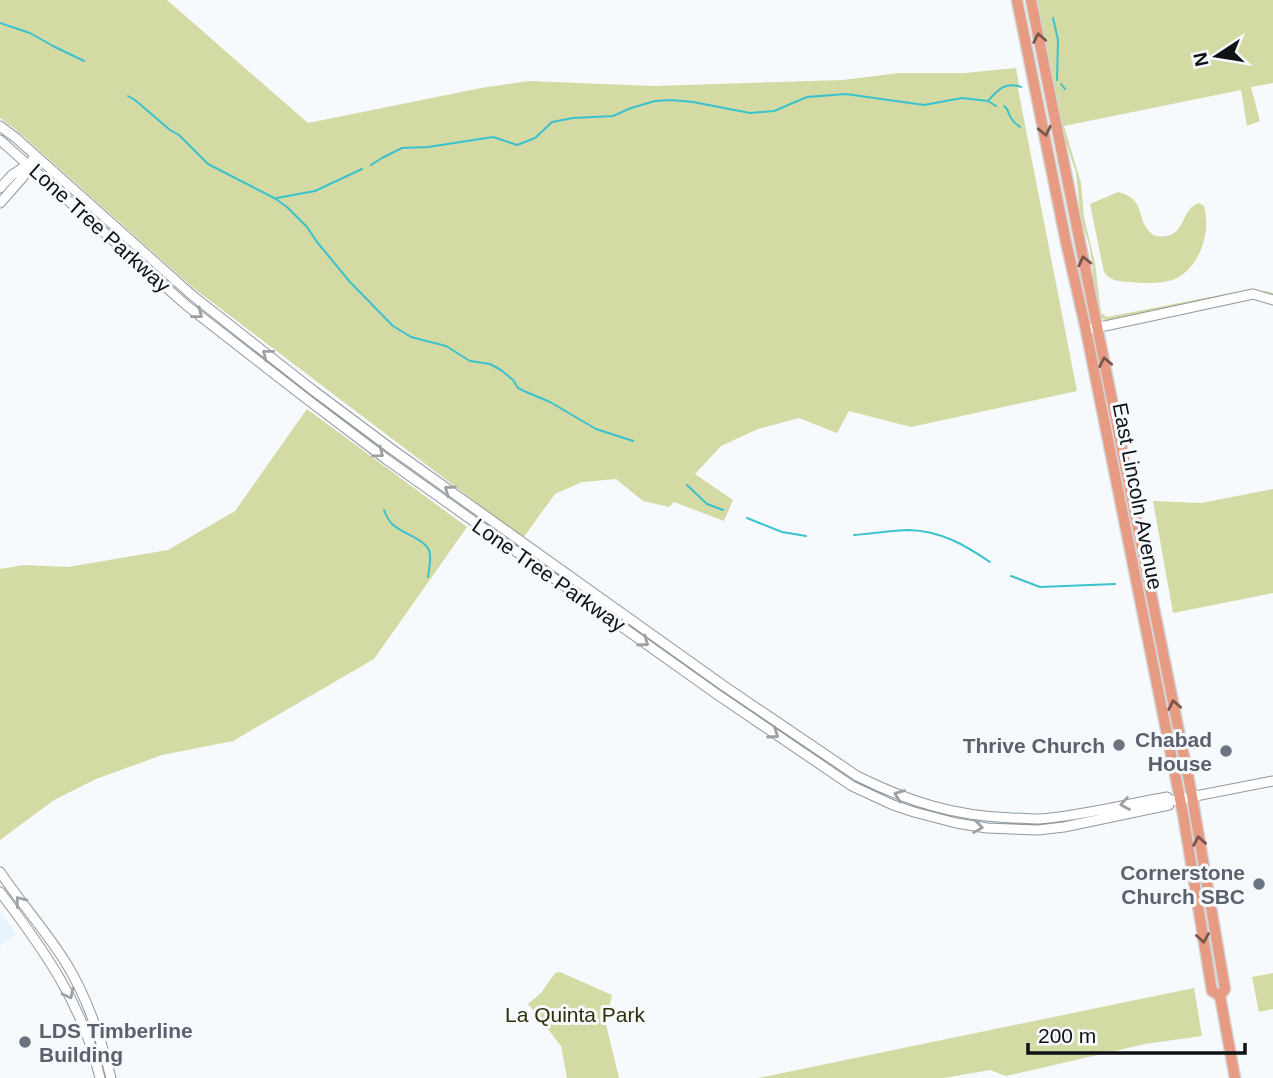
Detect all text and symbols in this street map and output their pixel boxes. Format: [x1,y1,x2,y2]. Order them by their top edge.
north arrow [1182,21,1252,91]
one-way arrow [1032,32,1047,44]
text: N [1189,51,1213,68]
one-way arrow [1036,125,1051,137]
street label: Lone Tree Parkway [25,159,175,297]
one-way arrow [1077,255,1092,267]
one-way arrow [191,306,203,319]
one-way arrow [262,349,275,362]
one-way arrow [1099,356,1114,368]
street label: East Lincoln Avenue [1109,401,1167,591]
one-way arrow [371,445,383,458]
one-way arrow [444,486,457,498]
street label: Lone Tree Parkway [468,514,630,637]
one-way arrow [636,634,649,646]
one-way arrow [1167,699,1182,711]
one-way arrow [766,726,779,738]
place label: Chabad House [1135,728,1212,775]
place label: Thrive Church [963,734,1105,757]
marker: Thrive Church [1111,737,1127,753]
marker: Chabad House [1218,743,1234,759]
one-way arrow [893,789,905,803]
one-way arrow [1119,796,1131,811]
one-way arrow [973,819,984,834]
one-way arrow [1193,835,1208,847]
place label: Cornerstone Church SBC [1120,861,1245,908]
marker: Cornerstone Church SBC [1251,876,1267,892]
one-way arrow [16,896,29,908]
one-way arrow [1195,933,1210,944]
one-way arrow [61,986,74,999]
park label: La Quinta Park [505,1003,646,1026]
scale bar [1028,1012,1245,1056]
place label: LDS Timberline Building [39,1019,193,1066]
text: 200 m [1038,1024,1096,1047]
marker: LDS Timberline Building [17,1034,33,1050]

